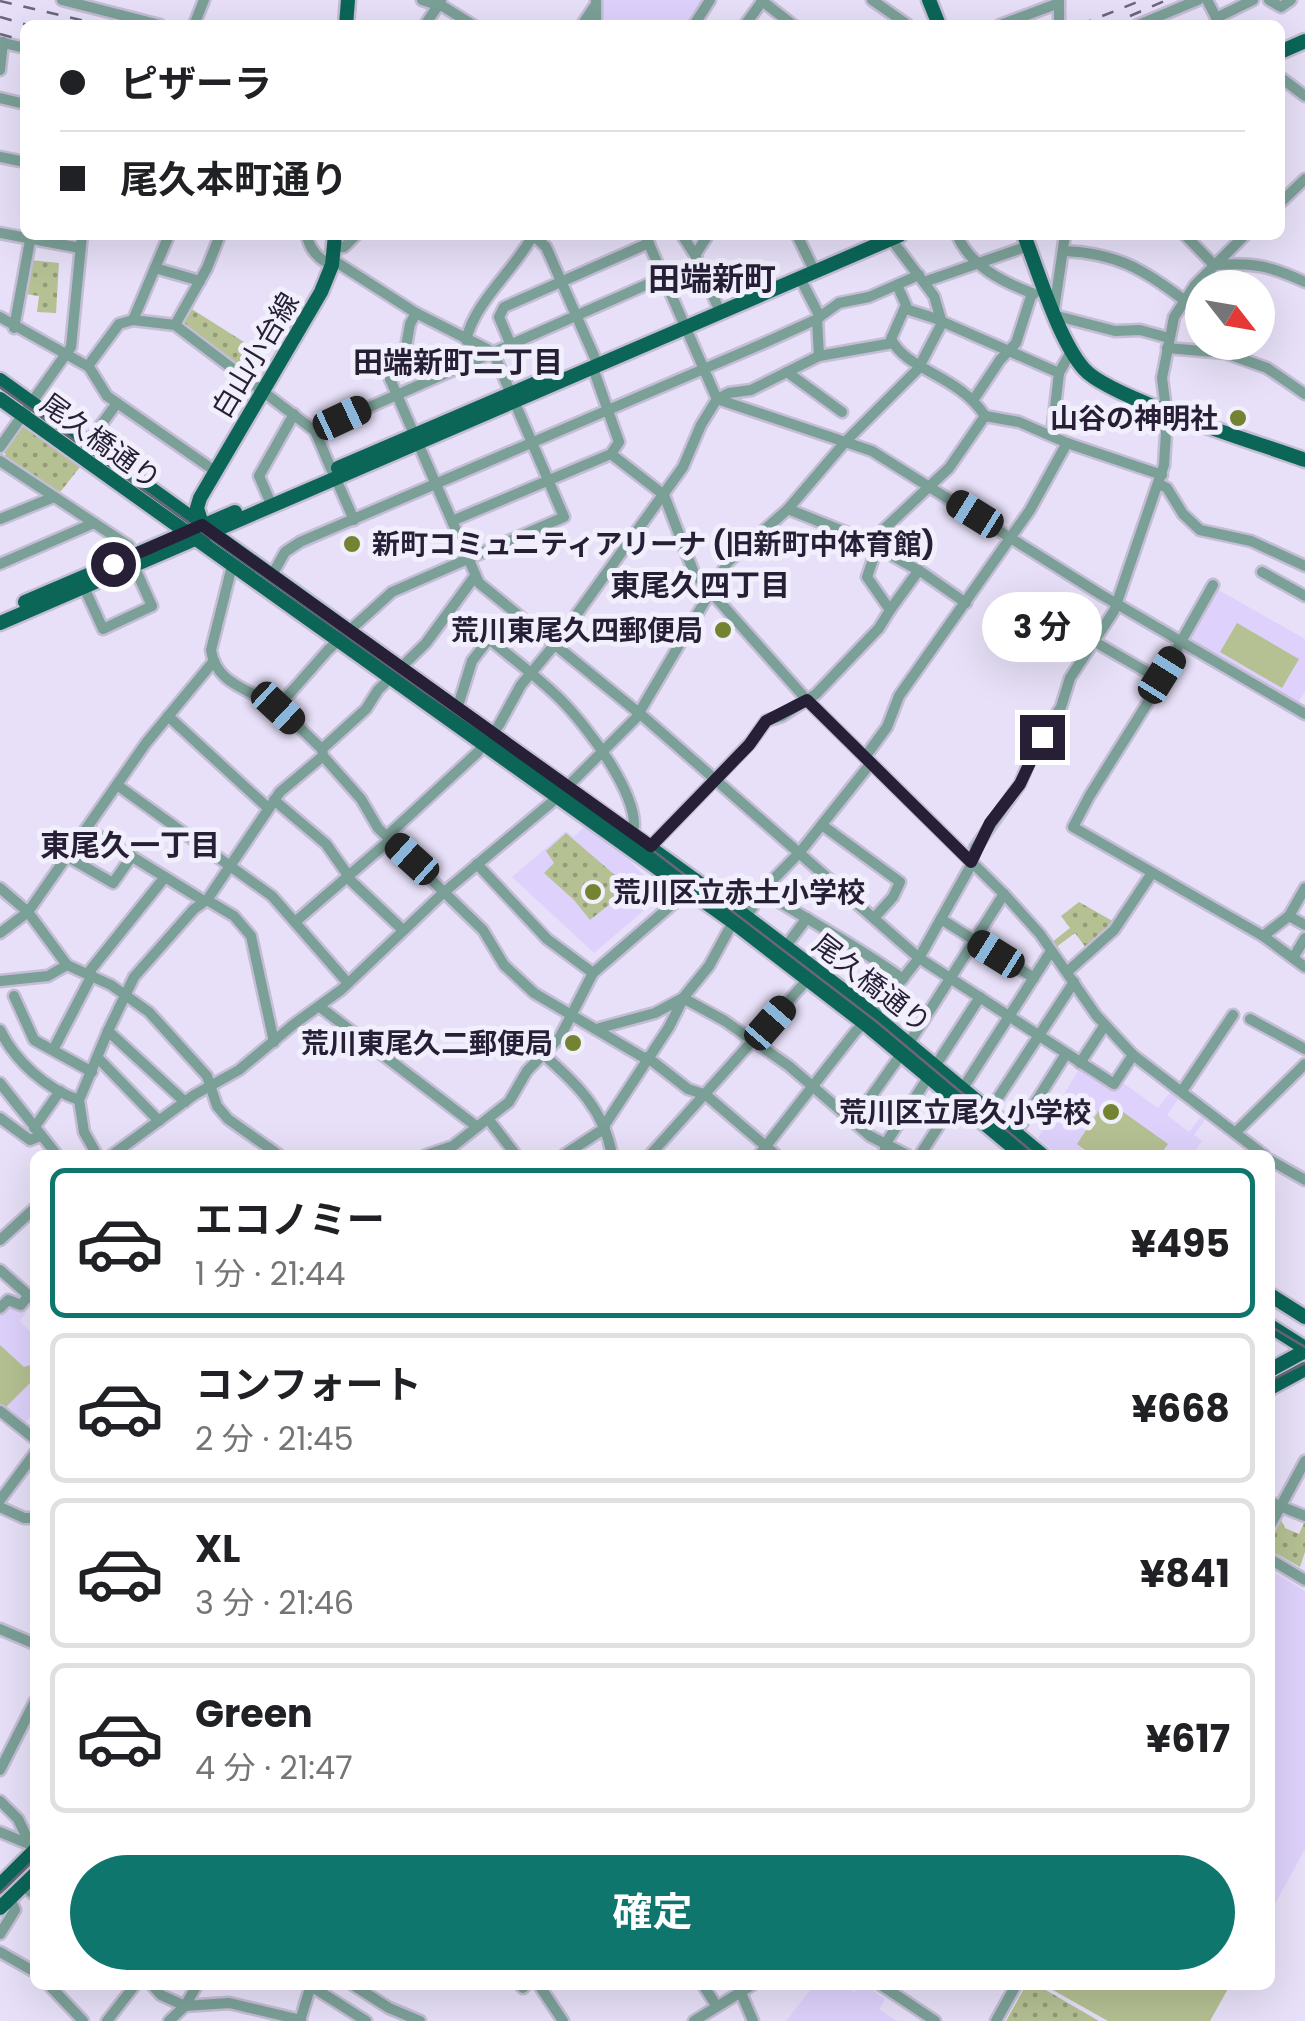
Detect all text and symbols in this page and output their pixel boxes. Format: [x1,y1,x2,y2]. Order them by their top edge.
text: ピザーラ [120,57,272,110]
text: 尾久本町通り [120,153,348,206]
district label: 田端新町 [648,256,776,301]
north arrow [1185,270,1275,360]
map controls [1185,270,1275,360]
street label: 白山小台線 [203,285,308,425]
district label: 田端新町二丁目 [353,341,563,384]
street label: 尾久橋通り [33,384,169,498]
car [308,392,376,444]
place label: 山谷の神明社 [1050,399,1218,438]
marker: 山谷の神明社 [1227,407,1249,429]
car [942,485,1008,543]
place label: 新町コミュニティアリーナ (旧新町中体育館) [372,525,935,564]
marker: 新町コミュニティアリーナ (旧新町中体育館) [341,533,363,555]
route start [91,542,136,587]
district label: 東尾久四丁目 [610,564,790,607]
callout: 3 分 [982,592,1102,662]
text: 3 分 [1013,604,1071,649]
place label: 荒川東尾久四郵便局 [451,611,703,650]
marker: 荒川東尾久四郵便局 [712,619,734,641]
car [1133,642,1191,708]
car [246,677,310,739]
route end [1020,715,1065,760]
district label: 東尾久一丁目 [40,824,220,867]
car [380,828,444,890]
place label: 荒川区立赤土小学校 [613,873,865,912]
marker: 荒川区立赤土小学校 [582,881,604,903]
street label: 尾久橋通り [805,925,939,1042]
car [963,925,1029,983]
car [739,991,801,1055]
place label: 荒川東尾久二郵便局 [301,1024,553,1063]
marker: 荒川東尾久二郵便局 [562,1032,584,1054]
place label: 荒川区立尾久小学校 [839,1093,1091,1132]
marker: 荒川区立尾久小学校 [1100,1101,1122,1123]
text: エコノミー [195,1193,385,1246]
icon: car [75,1198,165,1288]
text: ¥495 [1131,1217,1230,1270]
text: 1 分 · 21:44 [195,1251,345,1296]
text: コンフォート [195,1358,422,1411]
icon: car [75,1363,165,1453]
text: ¥668 [1131,1382,1230,1435]
text: 2 分 · 21:45 [195,1416,354,1461]
text: XL [195,1522,240,1575]
icon: car [75,1528,165,1618]
text: ¥841 [1140,1547,1230,1600]
text: 3 分 · 21:46 [195,1580,354,1625]
text: Green [195,1687,313,1740]
icon: car [75,1693,165,1783]
text: ¥617 [1146,1712,1230,1765]
text: 4 分 · 21:47 [195,1745,353,1790]
button: 確定 [70,1855,1235,1970]

